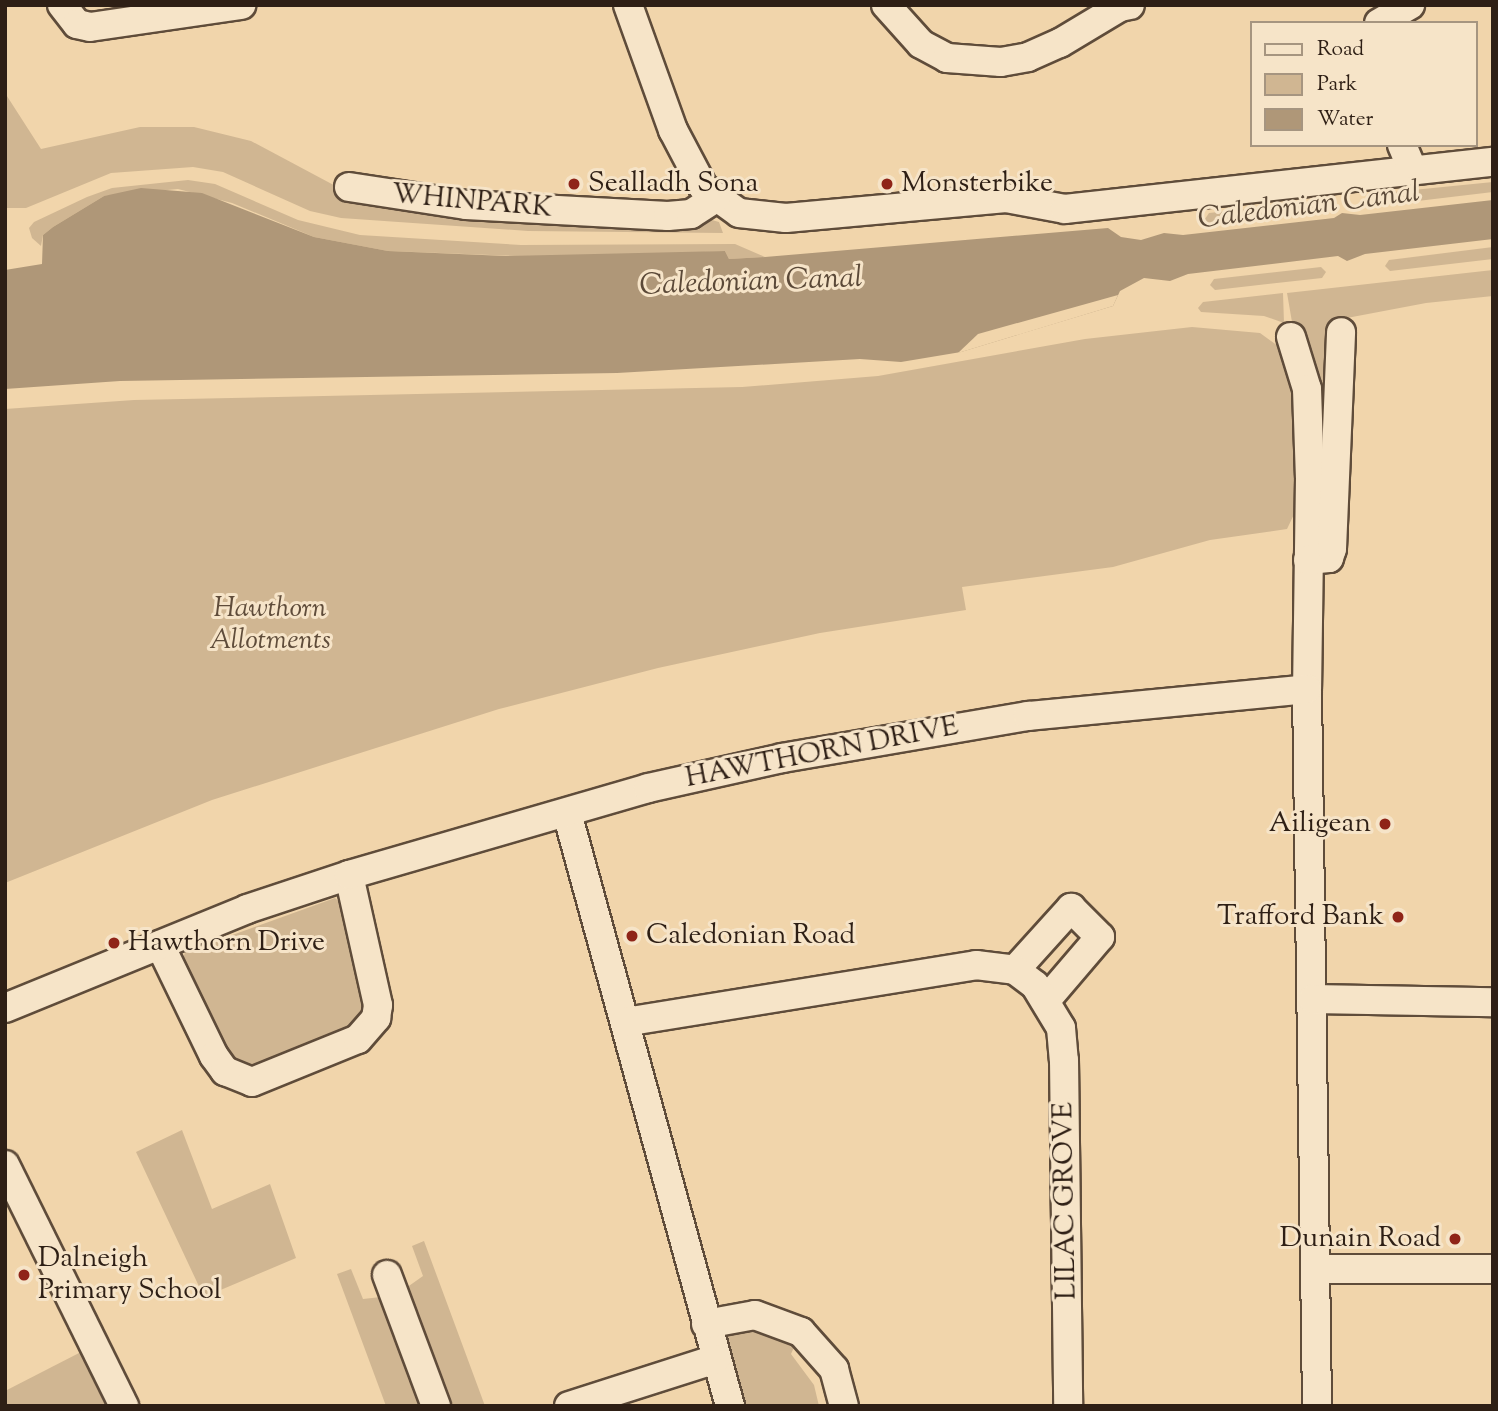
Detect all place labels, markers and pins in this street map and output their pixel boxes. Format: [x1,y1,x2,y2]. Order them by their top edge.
place label: Sealladh Sona [588,167,758,201]
place label: Monsterbike [901,167,1053,201]
marker: Sealladh Sona [566,176,582,192]
marker: Monsterbike [879,176,895,192]
place label: Ailigean [1269,807,1371,841]
marker: Ailigean [1377,816,1393,832]
place label: Trafford Bank [1217,900,1384,934]
marker: Trafford Bank [1390,909,1406,925]
place label: Caledonian Road [646,919,855,953]
place label: Hawthorn Drive [128,926,325,960]
marker: Caledonian Road [624,928,640,944]
marker: Hawthorn Drive [106,935,122,951]
place label: Dunain Road [1280,1222,1441,1256]
marker: Dunain Road [1447,1231,1463,1247]
place label: Dalneigh Primary School [38,1242,222,1308]
marker: Dalneigh Primary School [16,1267,32,1283]

